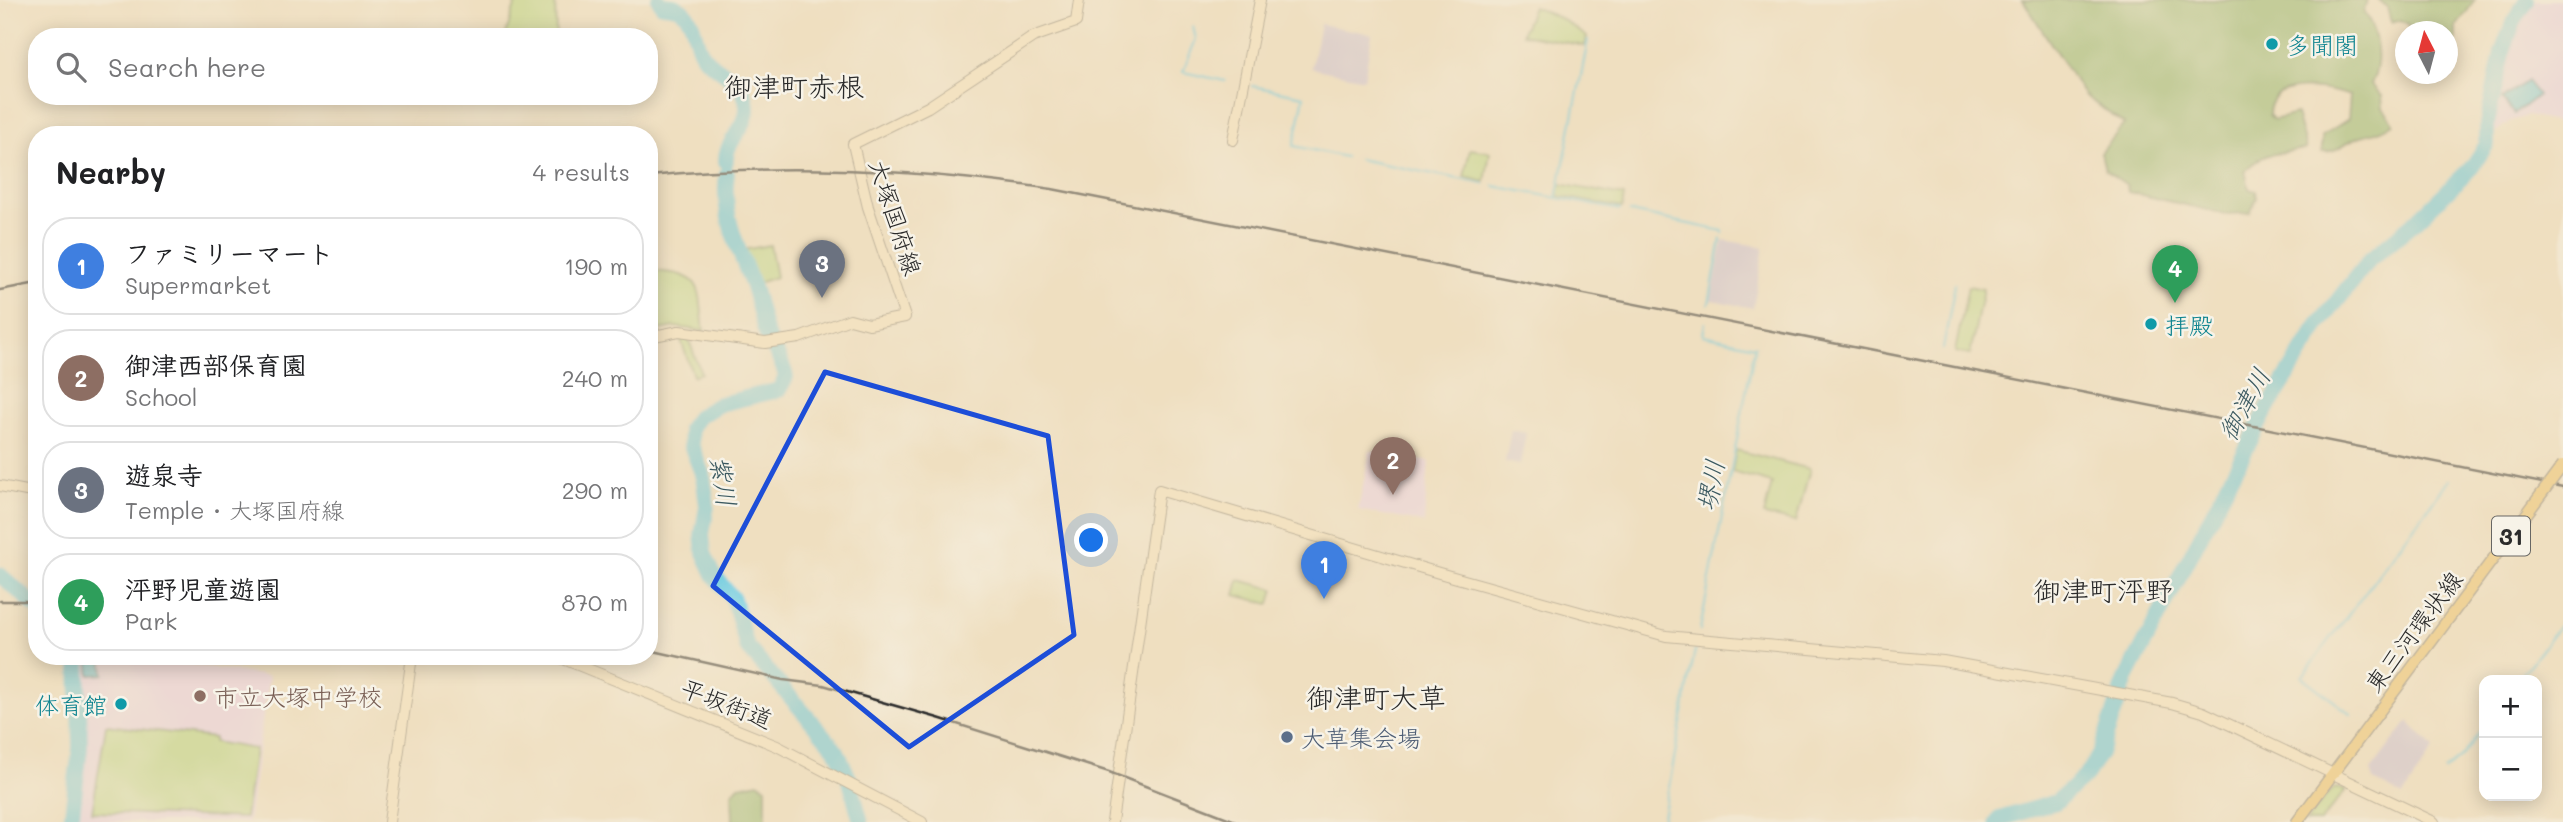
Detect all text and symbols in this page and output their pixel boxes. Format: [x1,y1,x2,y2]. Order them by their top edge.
north arrow [2395,21,2458,84]
search box [28,28,658,105]
place label: 多聞閣 [2286,29,2358,60]
marker: 多聞閣 [2264,36,2280,52]
icon: search [52,48,90,86]
text: Search here [108,50,266,84]
district label: 御津町赤根 [724,68,864,104]
text: Nearby [56,152,166,192]
street label: 大塚国府線 [863,155,929,279]
text: 4 results [533,157,630,187]
text: ファミリーマート [125,236,334,270]
pin: 3 [799,240,845,298]
pin: 4 [2152,245,2198,303]
text: 1 [76,251,86,281]
text: 190 m [564,251,628,281]
text: Supermarket [125,270,271,300]
place label: 拝殿 [2165,309,2213,340]
marker: 拝殿 [2143,316,2159,332]
text: 御津西部保育園 [125,348,307,382]
water label: 御津川 [2210,362,2278,446]
text: 2 [75,363,87,393]
text: 240 m [562,363,628,393]
text: School [125,382,198,412]
pin: 2 [1370,437,1416,495]
water label: 紫川 [703,453,745,509]
water label: 堺川 [1688,456,1732,514]
text: 遊泉寺 [125,458,203,492]
text: 3 [74,475,88,505]
text: 290 m [562,475,628,505]
text: Temple · 大塚国府線 [125,495,344,525]
road number: 31 [2492,516,2530,556]
your location [1074,523,1108,557]
pin: 1 [1301,541,1347,599]
street label: 東三河環状線 [2357,564,2469,698]
text: 泙野児童遊園 [125,572,281,606]
district label: 御津町泙野 [2033,572,2173,608]
text: 4 [74,587,88,617]
text: 870 m [561,587,628,617]
text: Park [125,606,177,636]
street label: 平坂街道 [677,671,777,735]
map controls [2479,675,2542,801]
button: + [2479,675,2542,738]
district label: 御津町大草 [1306,679,1446,715]
place label: 市立大塚中学校 [214,681,382,712]
marker: 市立大塚中学校 [192,688,208,704]
place label: 体育館 [35,689,107,720]
marker: 体育館 [113,696,129,712]
place label: 大草集会場 [1301,722,1421,753]
marker: 大草集会場 [1279,729,1295,745]
button: − [2479,738,2542,801]

